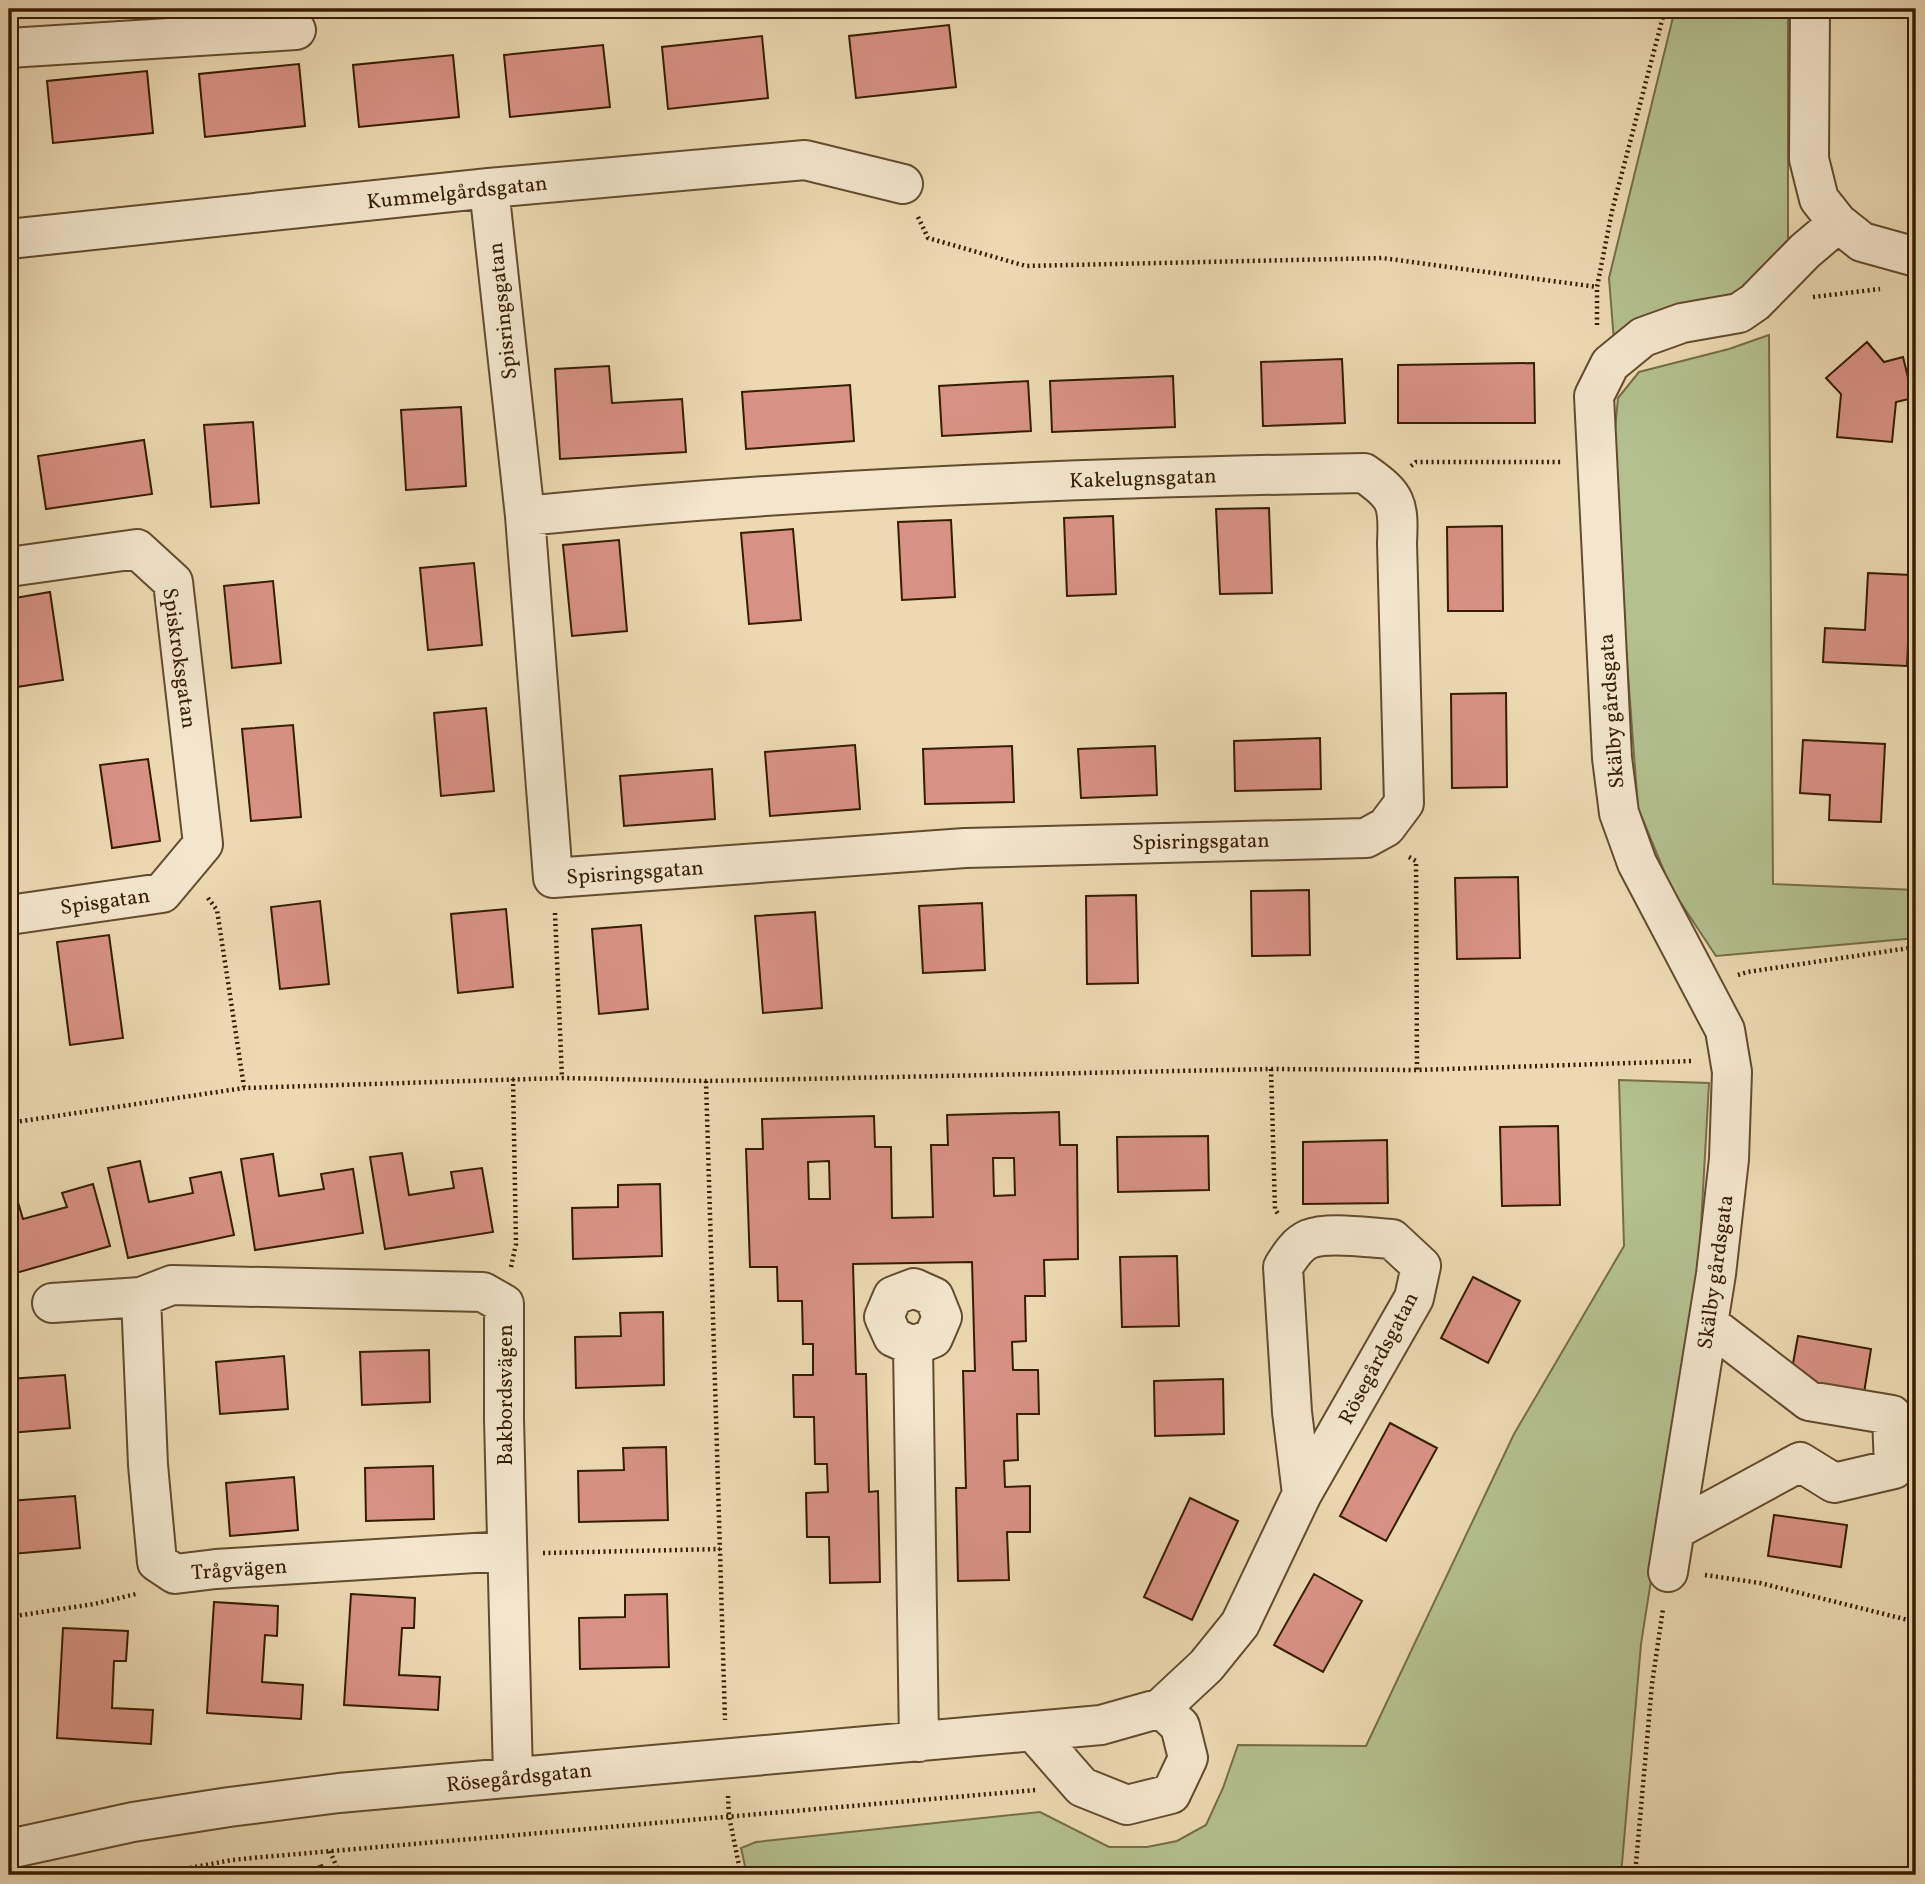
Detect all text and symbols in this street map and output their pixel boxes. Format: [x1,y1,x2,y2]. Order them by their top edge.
street label: Kummelgårdsgatan [365,170,549,217]
street label: Spisringsgatan [482,241,525,381]
street label: Kakelugnsgatan [1069,462,1217,497]
street label: Spiskroksgatan [154,586,203,730]
street label: Skälby gårdsgata [1593,632,1632,789]
street label: Spisringsgatan [1132,827,1270,858]
street label: Spisringsgatan [565,854,705,893]
street label: Spisgatan [59,882,152,923]
street label: Skälby gårdsgata [1691,1193,1742,1351]
street label: Rösegårdsgatan [1332,1287,1426,1430]
street label: Bakbordsvägen [492,1324,521,1466]
street label: Trågvägen [190,1553,288,1588]
street label: Rösegårdsgatan [445,1756,593,1801]

